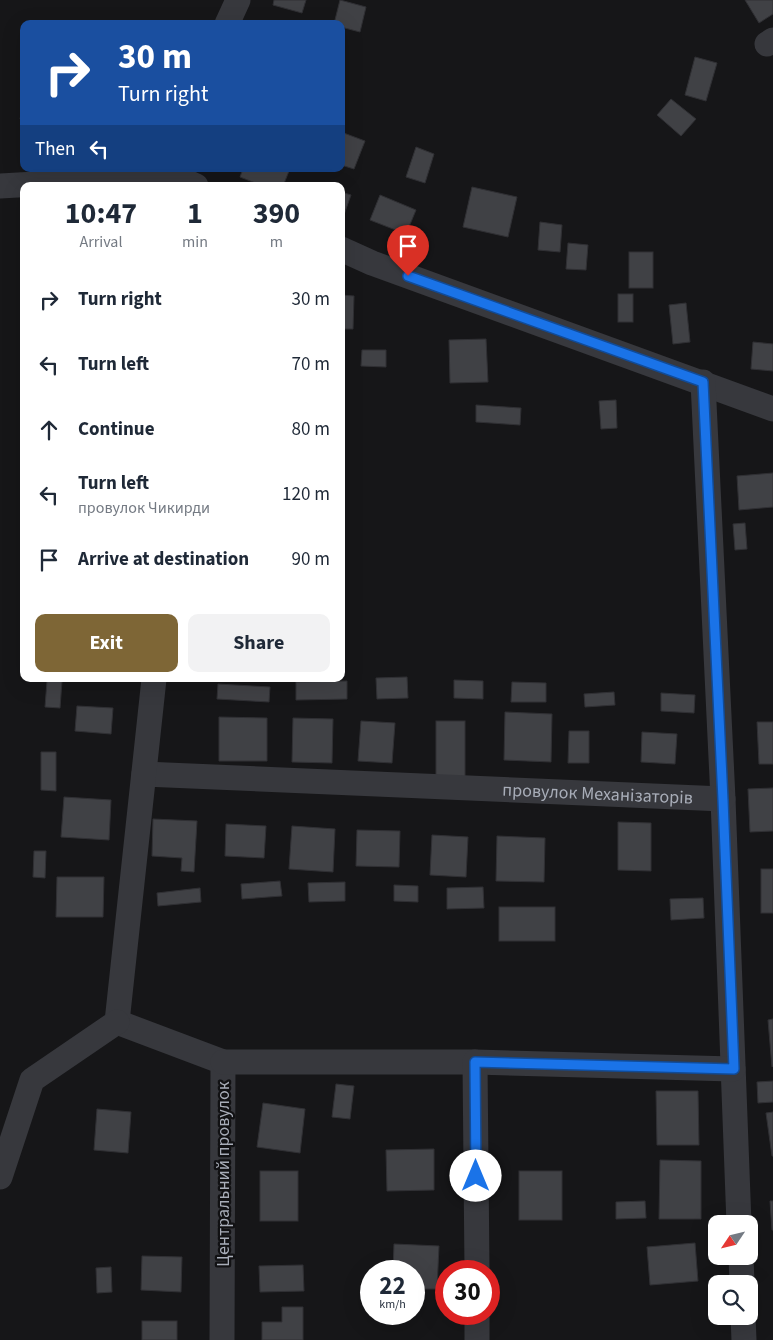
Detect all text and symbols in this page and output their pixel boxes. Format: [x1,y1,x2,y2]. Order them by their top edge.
text: 30 m [118,32,192,82]
icon: right [35,40,100,105]
text: Turn right [118,78,208,110]
icon: left [85,135,113,163]
text: Then [35,136,75,163]
text: 10:47 [65,192,137,235]
text: 1 [187,192,203,235]
text: 390 [253,192,300,235]
pin [387,225,429,276]
text: Arrival [79,231,122,253]
text: min [182,231,208,253]
text: m [270,231,283,253]
icon: arrive [394,232,422,260]
icon: right [35,286,63,314]
text: Turn right [78,286,162,313]
text: 30 m [292,286,330,313]
icon: left [35,351,63,379]
text: Turn left [78,351,149,378]
text: 70 m [292,351,330,378]
icon: ahead [35,416,63,444]
text: Continue [78,416,155,443]
text: 80 m [292,416,330,443]
text: Turn left [78,470,149,497]
icon: left [35,481,63,509]
text: 120 m [282,481,330,508]
text: провулок Чикирди [78,497,210,519]
icon: arrive [35,546,63,574]
text: Arrive at destination [78,546,249,573]
text: 90 m [292,546,330,573]
button: Exit [35,614,178,672]
button: Share [188,614,330,672]
street label: провулок Механізаторів [502,777,693,810]
street label: Центральний провулок [211,1081,236,1267]
position arrow [449,1149,501,1201]
north arrow [708,1215,758,1265]
map controls [708,1215,758,1325]
speed limit sign: 30 [435,1260,500,1325]
text: 22 [379,1268,406,1304]
button: search [708,1275,758,1325]
text: km/h [379,1296,406,1313]

